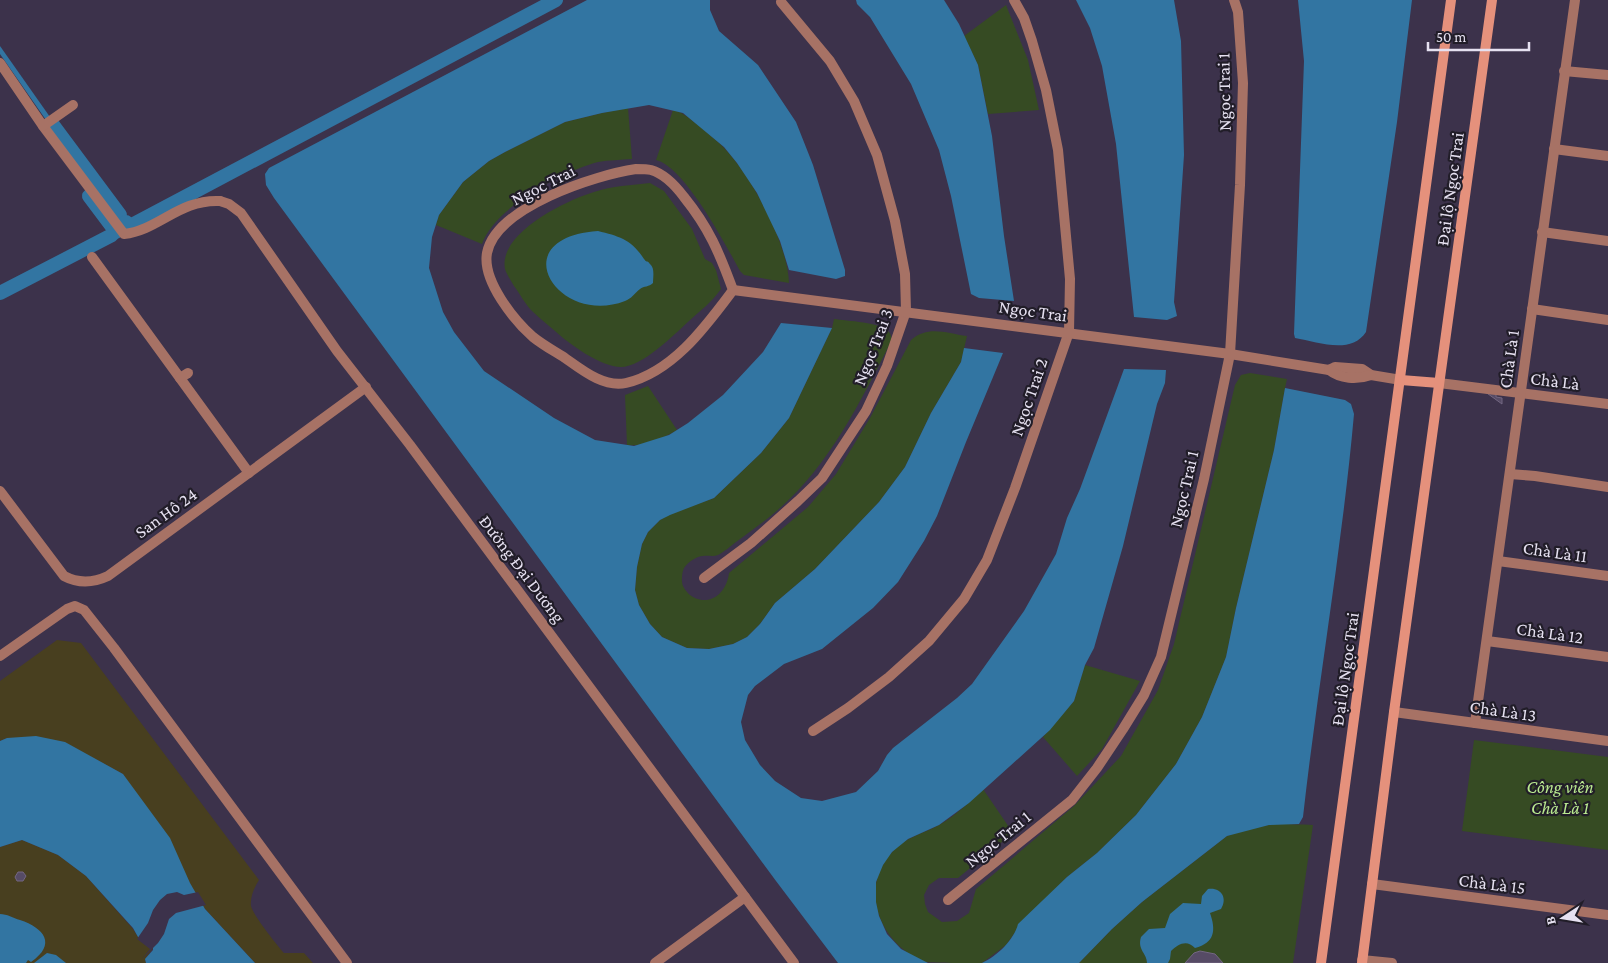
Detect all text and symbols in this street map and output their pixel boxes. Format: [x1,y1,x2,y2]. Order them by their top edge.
scale bar [1428,20,1529,52]
text: 50 m [1436,29,1466,45]
street label: Ngọc Trai 1 [1213,53,1235,131]
street label: Đại lộ Ngọc Trai [1432,131,1468,247]
street label: Ngọc Trai [508,160,578,210]
street label: Ngọc Trai [997,296,1069,326]
street label: Ngọc Trai 3 [849,306,897,388]
street label: Chà Là 1 [1495,329,1523,389]
street label: Ngọc Trai 2 [1006,356,1052,438]
street label: Chà Là [1529,368,1581,394]
street label: Ngọc Trai 1 [1165,449,1203,529]
street label: San Hô 24 [131,484,201,542]
street label: Đường Đại Dương [475,511,569,627]
street label: Chà Là 11 [1522,538,1588,566]
street label: Đại lộ Ngọc Trai [1327,611,1363,727]
street label: Chà Là 12 [1515,618,1585,648]
street label: Chà Là 13 [1468,696,1538,726]
park label: Công viên Chà Là 1 [1526,777,1594,818]
street label: Ngọc Trai 1 [961,807,1035,871]
street label: Chà Là 15 [1457,870,1527,898]
north arrow [1538,893,1588,943]
text: B [1542,915,1559,926]

